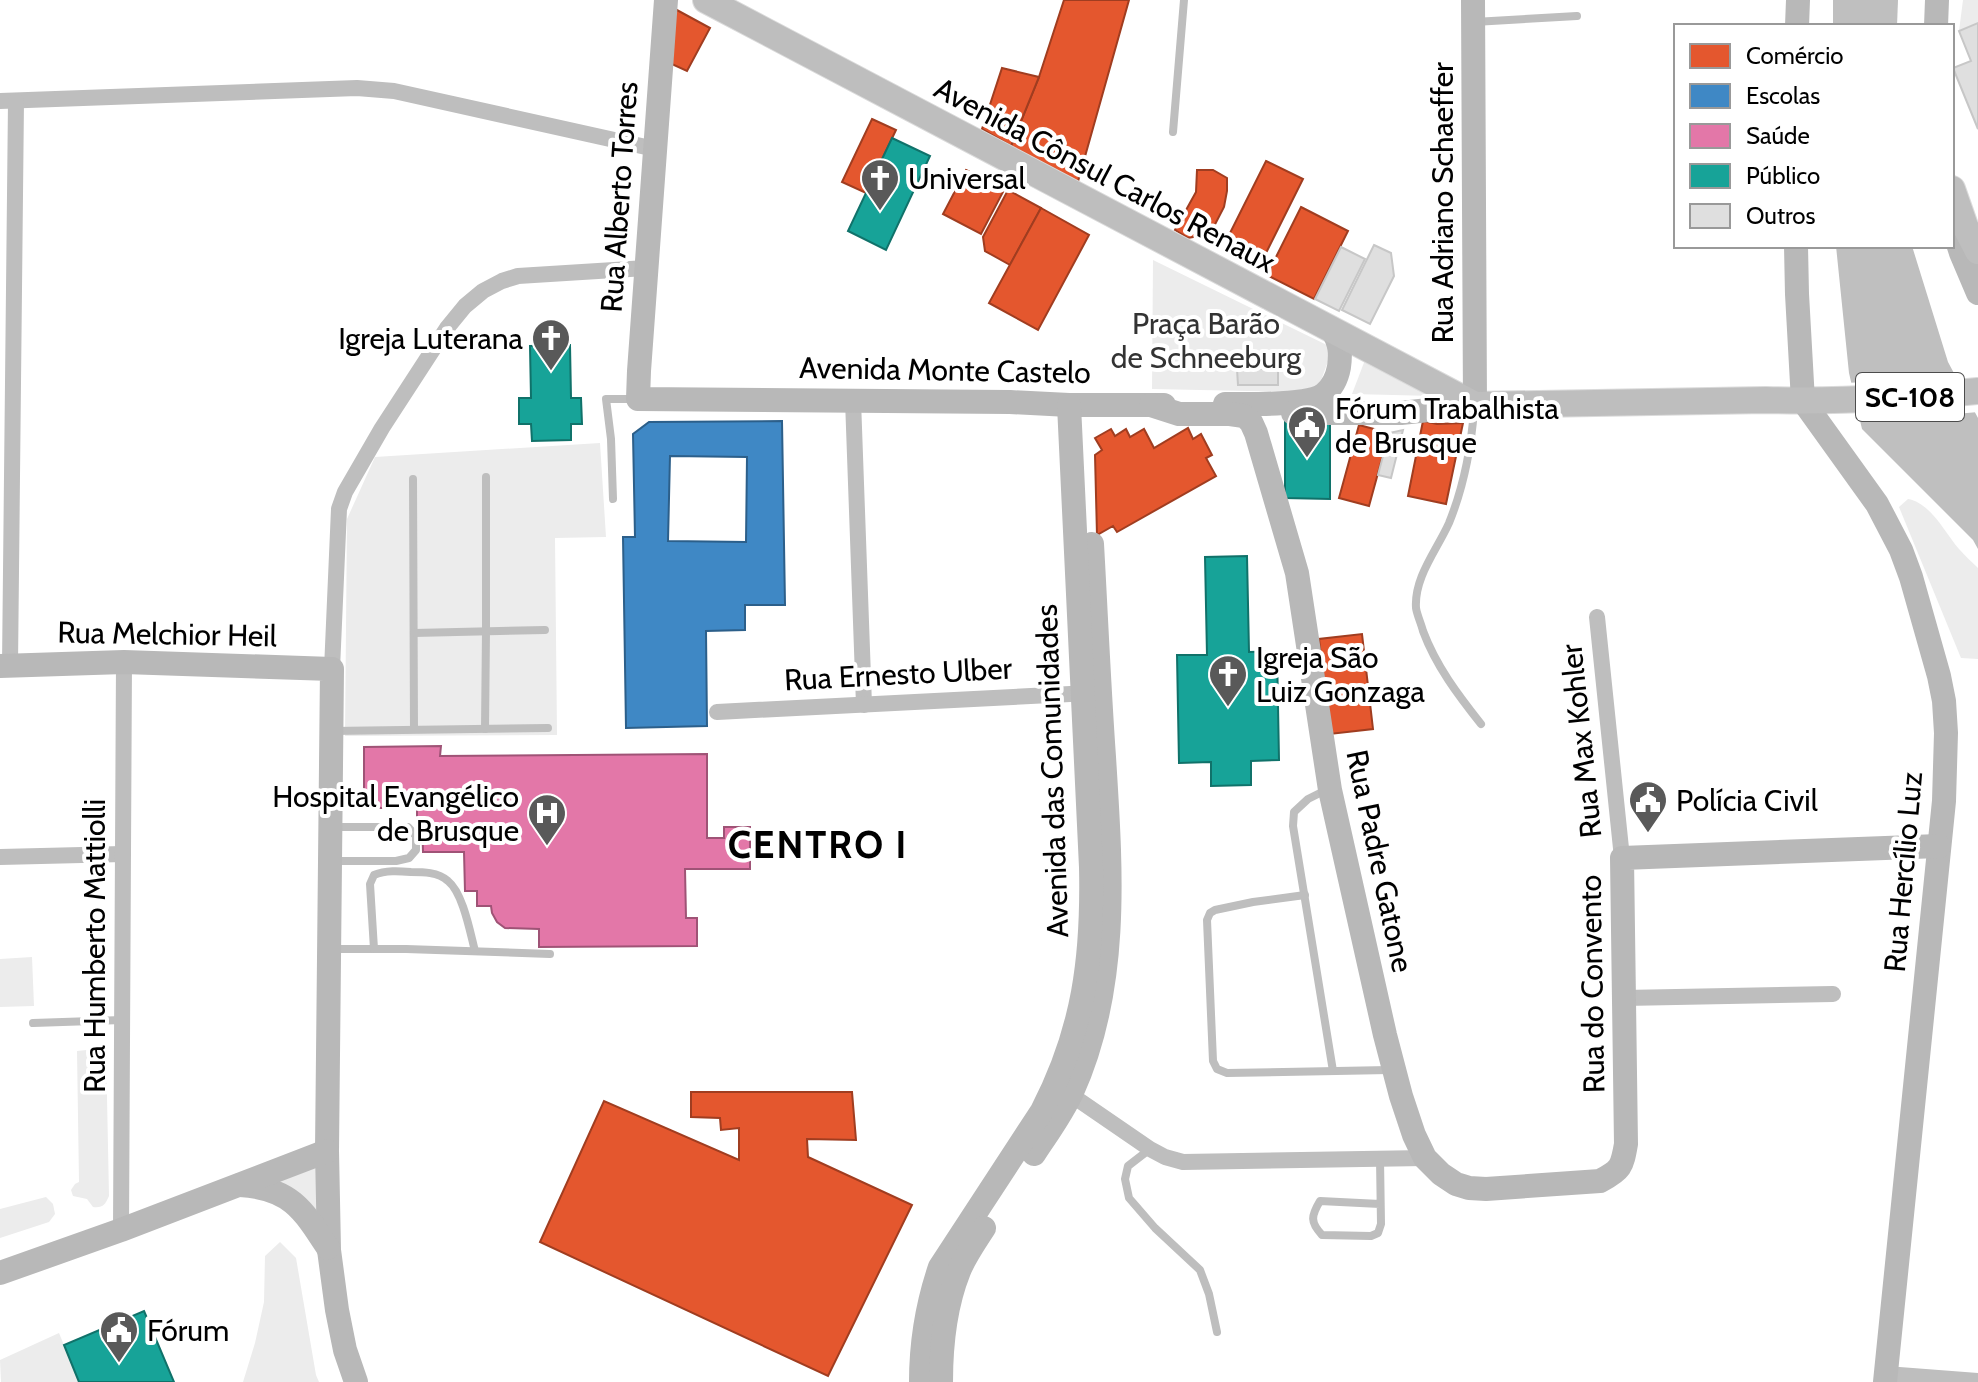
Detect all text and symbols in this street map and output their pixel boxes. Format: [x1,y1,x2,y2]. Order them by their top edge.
legend [1674,24,1954,248]
text: Comércio [1746,41,1843,70]
street label: Rua Adriano Schaeffer [1424,62,1461,344]
street label: Avenida Cônsul Carlos Renaux [928,69,1282,281]
street label: Rua Alberto Torres [592,80,646,314]
text: Escolas [1746,81,1820,110]
text: Saúde [1746,121,1810,150]
church icon: Universal [859,157,901,212]
place label: Universal [908,160,1026,197]
text: Público [1746,161,1820,190]
text: Outros [1746,201,1815,230]
park label: Praça Barão de Schneeburg [1111,305,1302,376]
church icon: Igreja Luterana [530,317,572,372]
place label: Igreja Luterana [338,320,524,357]
street label: Avenida Monte Castelo [799,349,1091,391]
road number: SC-108 [1856,373,1964,421]
place label: Fórum Trabalhista de Brusque [1335,390,1559,461]
public building icon: Fórum Trabalhista de Brusque [1286,404,1328,459]
street label: Avenida das Comunidades [1028,604,1076,938]
street label: Rua Melchior Heil [57,614,277,654]
place label: Igreja São Luiz Gonzaga [1256,639,1426,710]
street label: Rua Max Kohler [1552,642,1610,840]
street label: Rua Ernesto Ulber [783,650,1013,698]
church icon: Igreja São Luiz Gonzaga [1207,653,1249,708]
street label: Rua Padre Gatone [1338,746,1422,976]
street label: Rua Hercílio Luz [1876,770,1930,974]
place label: Hospital Evangélico de Brusque [272,778,519,849]
public building icon: Polícia Civil [1627,779,1669,834]
place label: Polícia Civil [1676,782,1818,819]
hospital icon: Hospital Evangélico de Brusque [526,792,568,847]
street label: Rua Humberto Mattiolli [76,799,113,1093]
district label: CENTRO I [728,821,908,868]
street label: Rua do Convento [1572,875,1612,1093]
public building icon: Fórum [98,1309,140,1364]
place label: Fórum [147,1312,229,1349]

